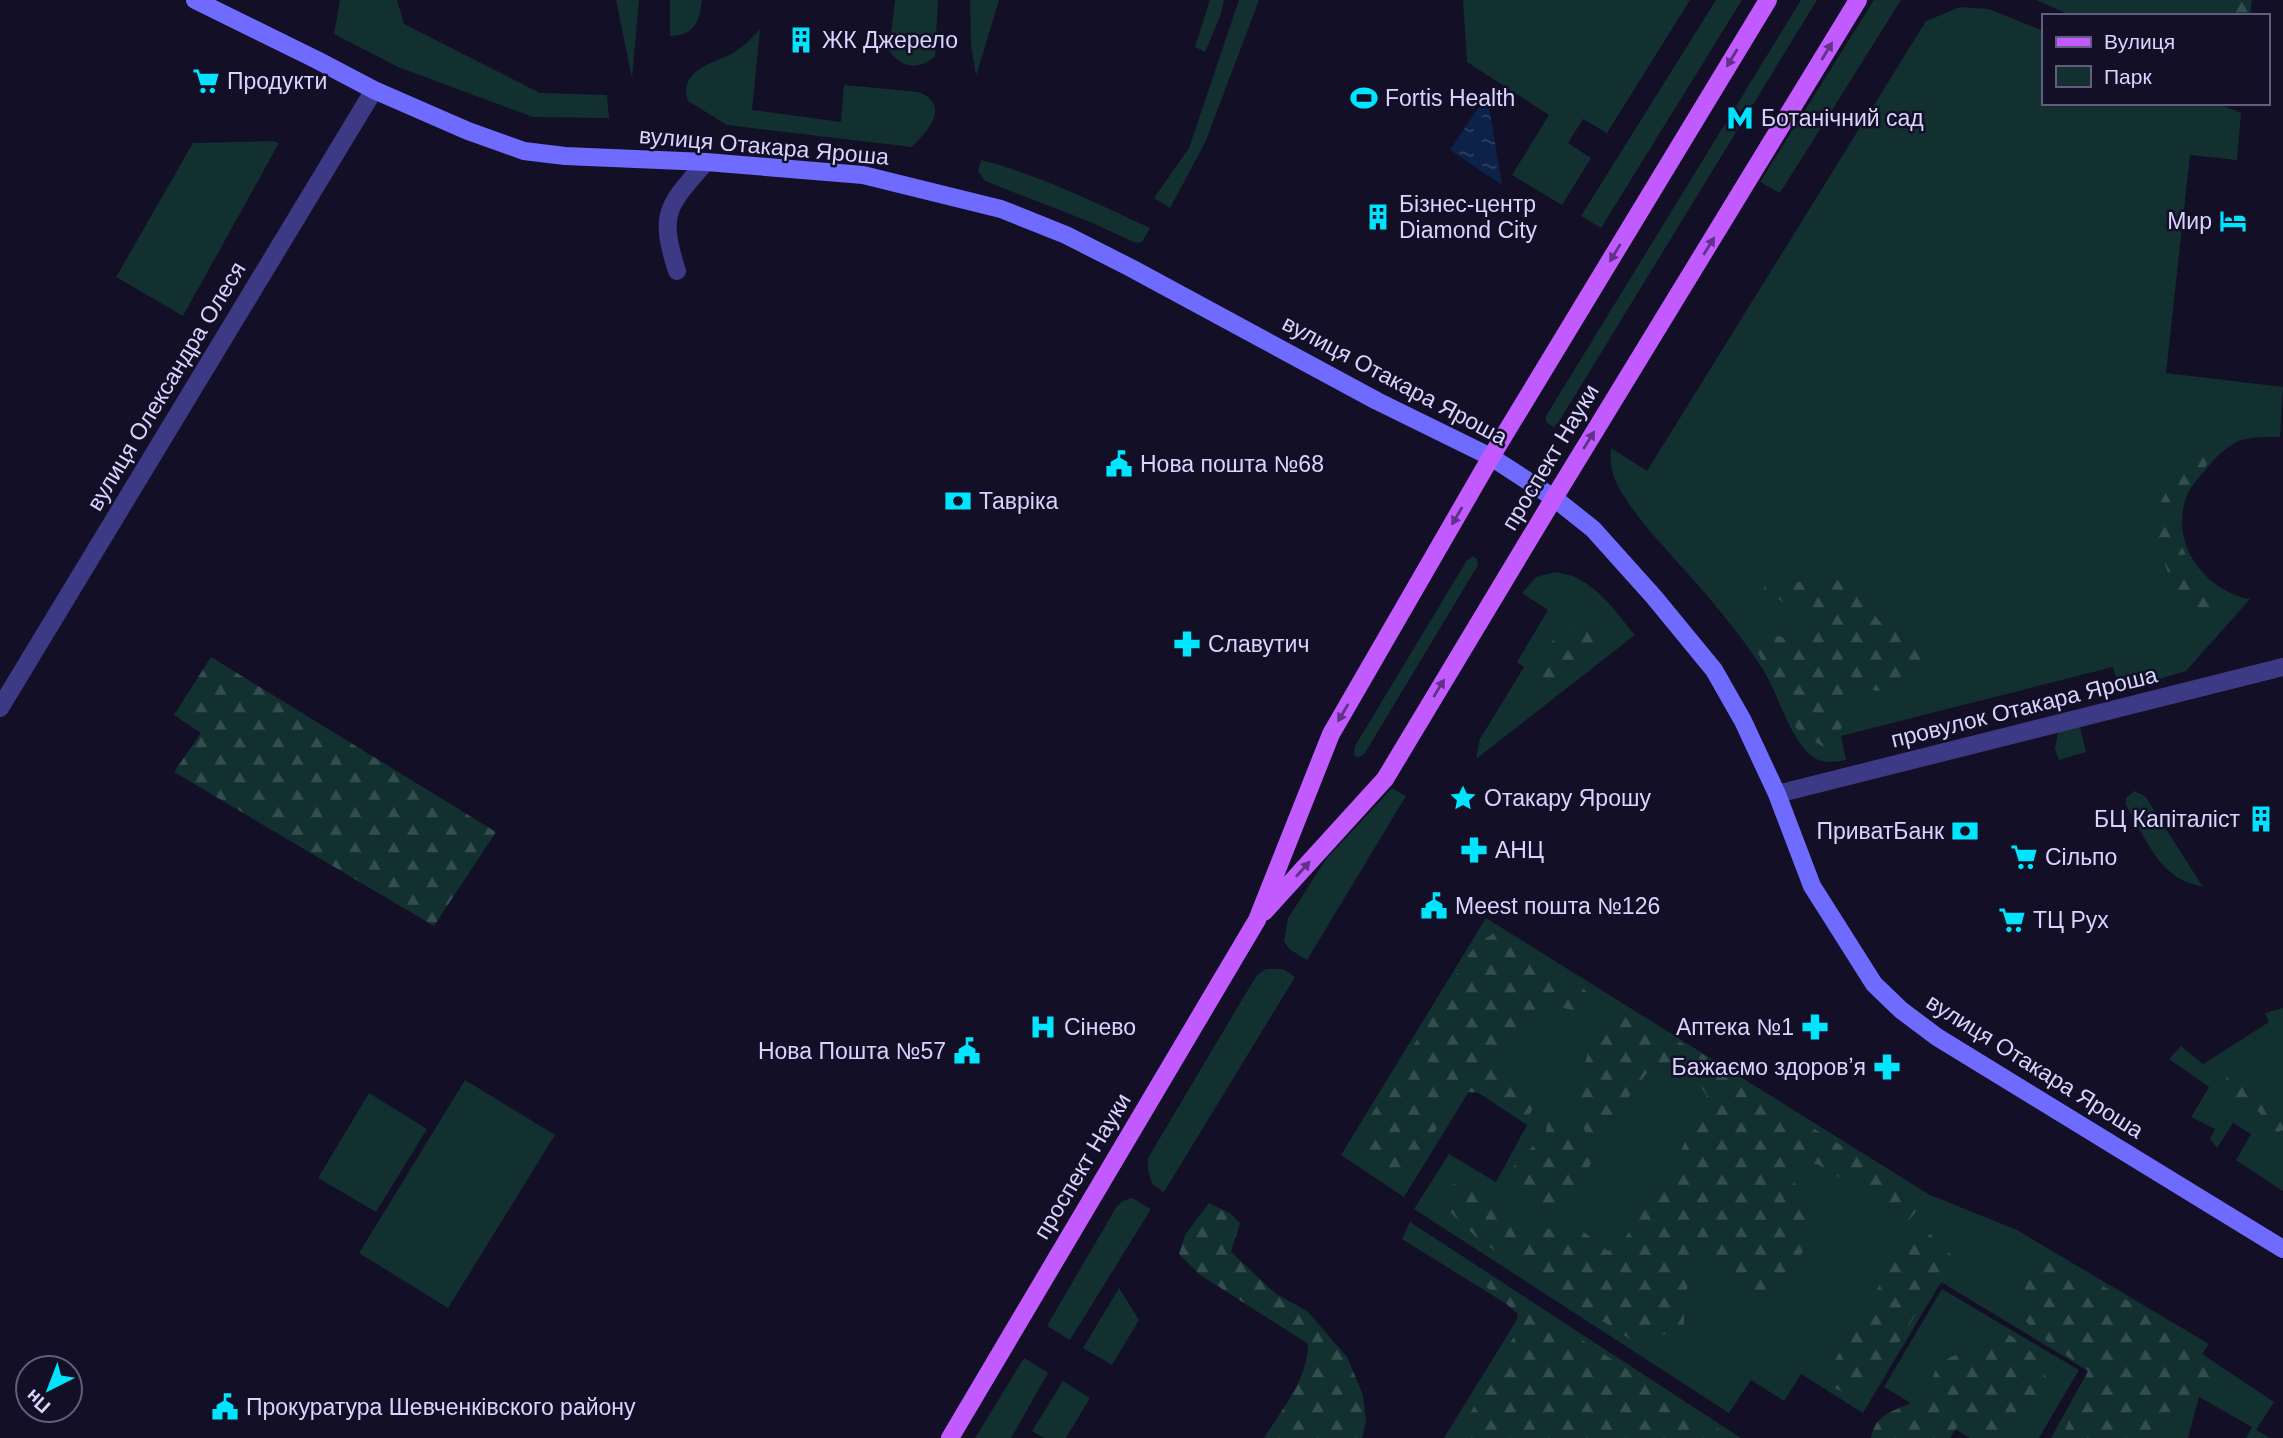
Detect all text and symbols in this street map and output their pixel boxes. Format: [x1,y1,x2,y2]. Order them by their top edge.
legend [2042,14,2269,105]
building icon: ЖК Джерело [786,25,816,55]
place label: ЖК Джерело [822,27,958,53]
text: Вулиця [2104,30,2175,53]
one-way arrow [1820,42,1833,61]
one-way arrow [1726,49,1739,68]
text: Парк [2104,65,2152,88]
supermarket icon: Продукти [191,66,221,96]
place label: Продукти [227,68,327,94]
sports icon: Fortis Health [1349,83,1379,113]
place label: Fortis Health [1385,85,1515,111]
metro station icon: Ботанічний сад [1725,103,1755,133]
place label: Ботанічний сад [1761,105,1924,131]
street label: вулиця Отакара Яроша [638,122,890,170]
place label: Бізнес-центр Diamond City [1399,191,1538,243]
building icon: Бізнес-центр Diamond City [1363,202,1393,232]
hotel icon: Мир [2218,206,2248,236]
place label: Мир [2167,208,2212,234]
one-way arrow [1702,236,1715,256]
one-way arrow [1608,243,1621,262]
street label: вулиця Олександра Олеся [81,257,251,515]
street label: вулиця Отакара Яроша [1278,310,1512,450]
street label: проспект Науки [1496,379,1604,535]
one-way arrow [1583,430,1596,449]
public building icon: Нова пошта №68 [1104,449,1134,479]
place label: Нова пошта №68 [1140,451,1324,477]
bank icon: Тавріка [943,486,973,516]
place label: Тавріка [979,488,1058,514]
one-way arrow [1451,507,1463,526]
pharmacy icon: Славутич [1172,629,1202,659]
place label: Славутич [1208,631,1309,657]
street label: провулок Отакара Яроша [1888,661,2160,753]
one-way arrow [1433,679,1445,698]
one-way arrow [1337,704,1349,723]
place icon: Отакару Ярошу [1448,783,1478,813]
place label: Отакару Ярошу [1484,785,1651,811]
building icon: БЦ Капіталіст [2246,804,2276,834]
place label: БЦ Капіталіст [2094,806,2240,832]
bank icon: ПриватБанк [1950,816,1980,846]
place label: ПриватБанк [1816,818,1945,844]
pharmacy icon: АНЦ [1459,835,1489,865]
place label: АНЦ [1495,837,1544,863]
supermarket icon: Сільпо [2009,842,2039,872]
place label: Сільпо [2045,844,2117,870]
one-way arrow [1294,861,1310,878]
public building icon: Meest пошта №126 [1419,891,1449,921]
place label: Meest пошта №126 [1455,893,1660,919]
supermarket icon: ТЦ Рух [1997,905,2027,935]
place label: ТЦ Рух [2033,907,2109,933]
street label: вулиця Отакара Яроша [1922,989,2148,1144]
hospital icon: Сінево [1028,1012,1058,1042]
pharmacy icon: Аптека №1 [1800,1012,1830,1042]
place label: Сінево [1064,1014,1136,1040]
place label: Аптека №1 [1676,1014,1794,1040]
public building icon: Нова Пошта №57 [952,1036,982,1066]
place label: Нова Пошта №57 [758,1038,946,1064]
pharmacy icon: Бажаємо здоровʼя [1872,1052,1902,1082]
place label: Бажаємо здоровʼя [1672,1054,1866,1080]
street label: проспект Науки [1028,1088,1136,1244]
north arrow [14,1354,84,1424]
text: Пн [22,1385,54,1417]
public building icon: Прокуратура Шевченківского району [210,1392,240,1422]
place label: Прокуратура Шевченківского району [246,1394,636,1420]

